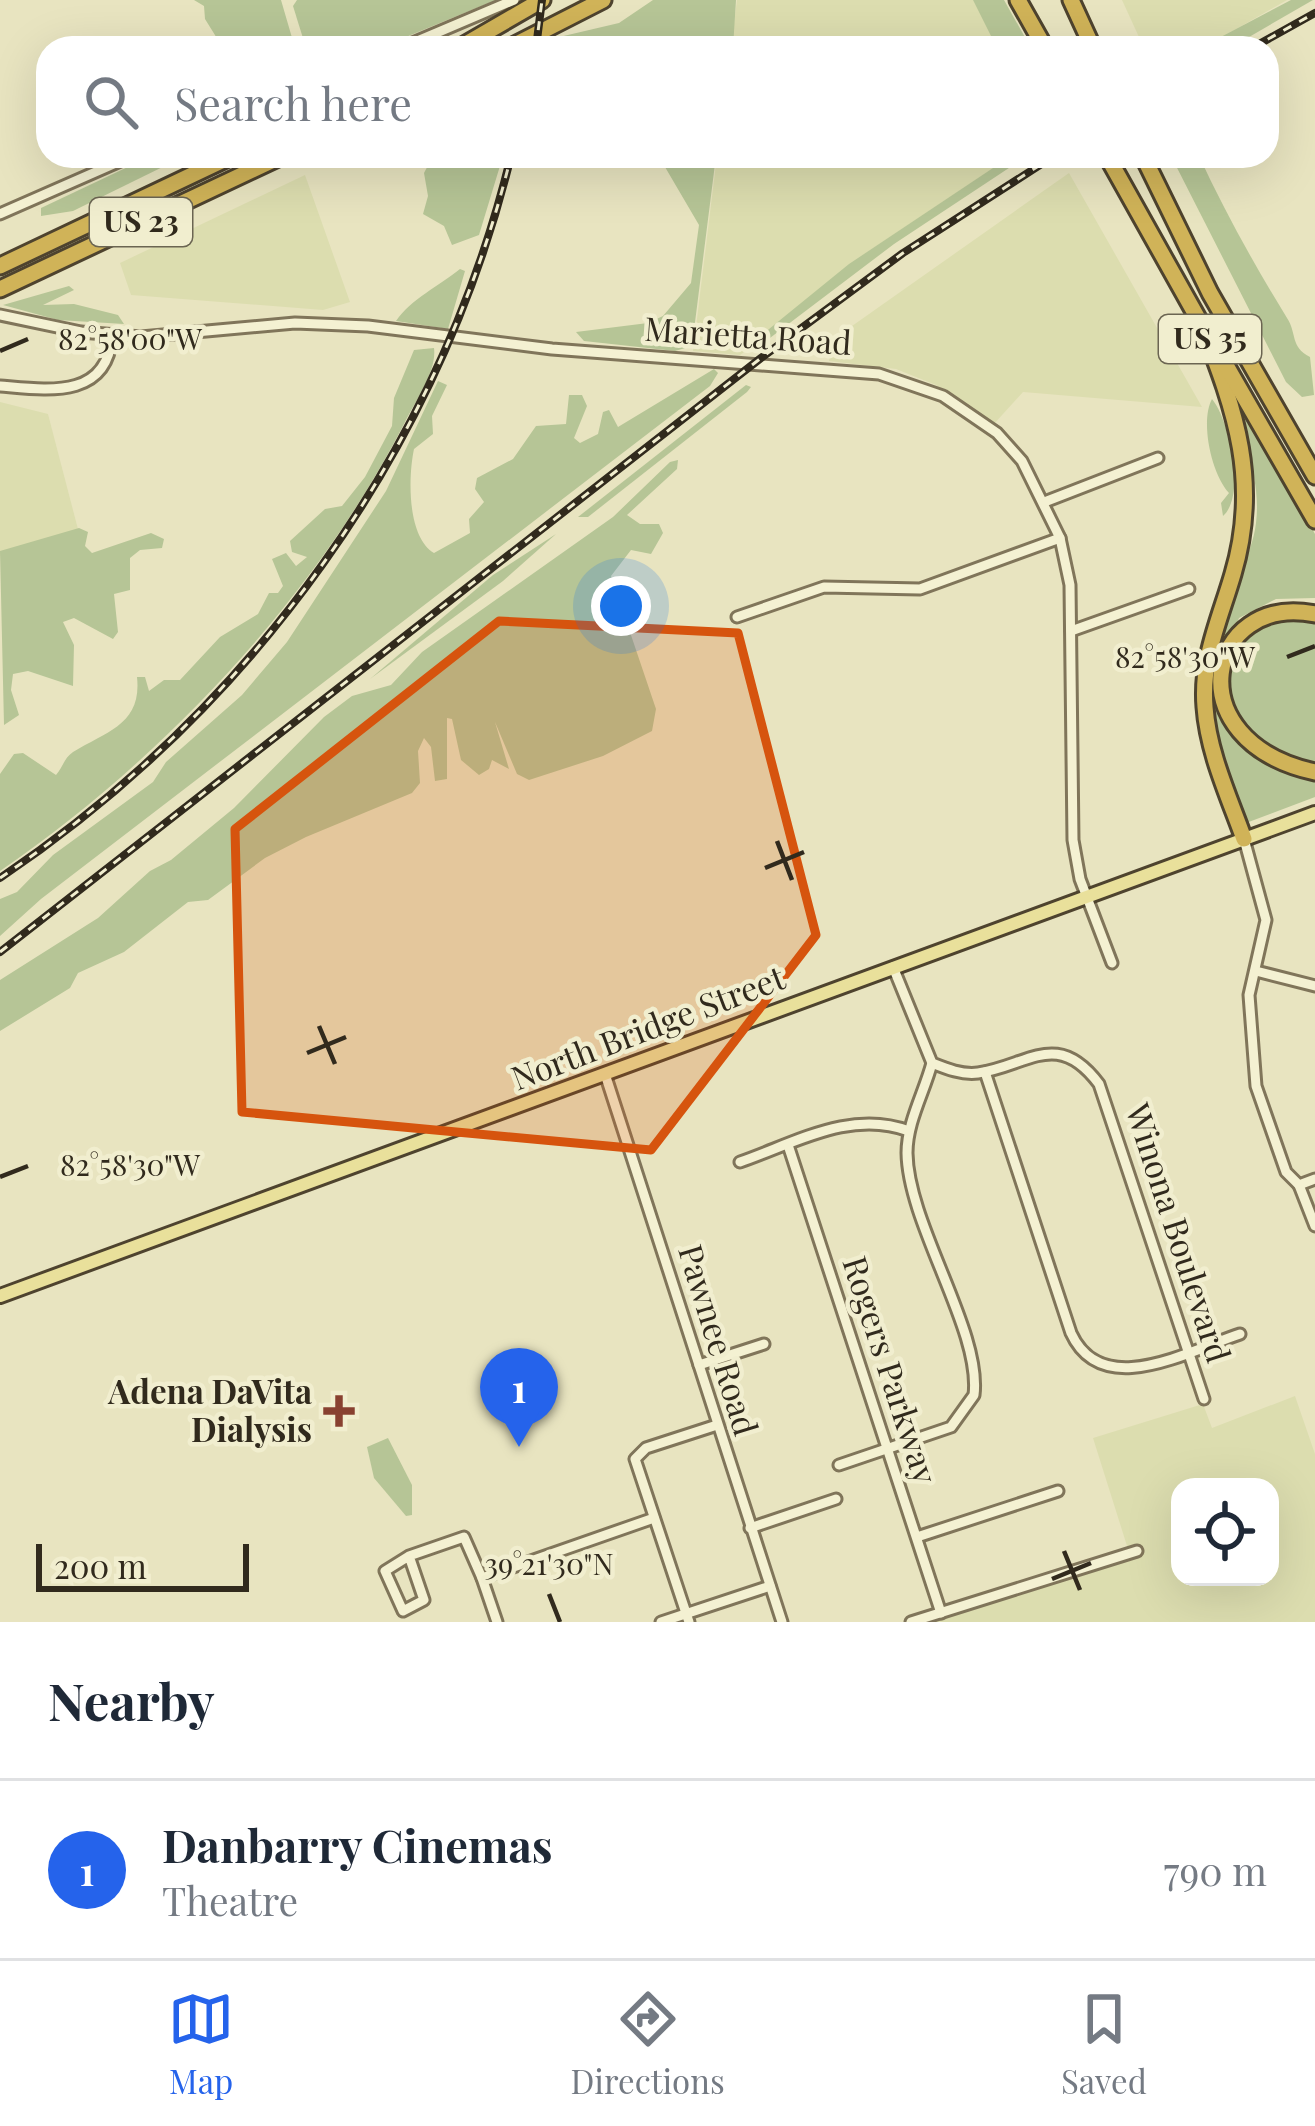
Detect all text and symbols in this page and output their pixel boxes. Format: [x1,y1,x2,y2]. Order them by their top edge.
search box [36,36,1279,168]
icon: search [78,69,144,135]
text: Search here [174,72,412,132]
road number: US 23 [90,198,192,246]
street label: Marietta Road [643,305,853,363]
road number: US 35 [1159,315,1261,363]
text: 82°58'00"W [58,318,203,358]
your location [591,576,651,636]
text: 82°58'30"W [1115,636,1256,676]
street label: North Bridge Street [504,953,791,1099]
street label: Winona Boulevard [1117,1096,1242,1367]
text: 82°58'30"W [60,1144,201,1184]
street label: Pawnee Road [670,1239,770,1440]
street label: Rogers Parkway [834,1250,950,1489]
pin: 1 [480,1348,558,1447]
place label: Adena DaVita Dialysis [107,1368,312,1450]
marker: Adena DaVita Dialysis [323,1395,355,1427]
map controls [1171,1478,1279,1586]
button: locate [1171,1478,1279,1586]
scale bar [36,1538,249,1591]
text: 200 m [54,1543,147,1587]
text: 39°21'30"N [484,1543,614,1583]
text: Nearby [48,1666,214,1734]
text: Danbarry Cinemas [162,1814,553,1874]
text: 1 [80,1844,94,1896]
text: 790 m [1164,1844,1267,1896]
text: Theatre [162,1874,298,1926]
tab: Map [168,1986,234,2102]
tab: Directions [570,1986,725,2102]
tab: Saved [1061,1986,1147,2102]

